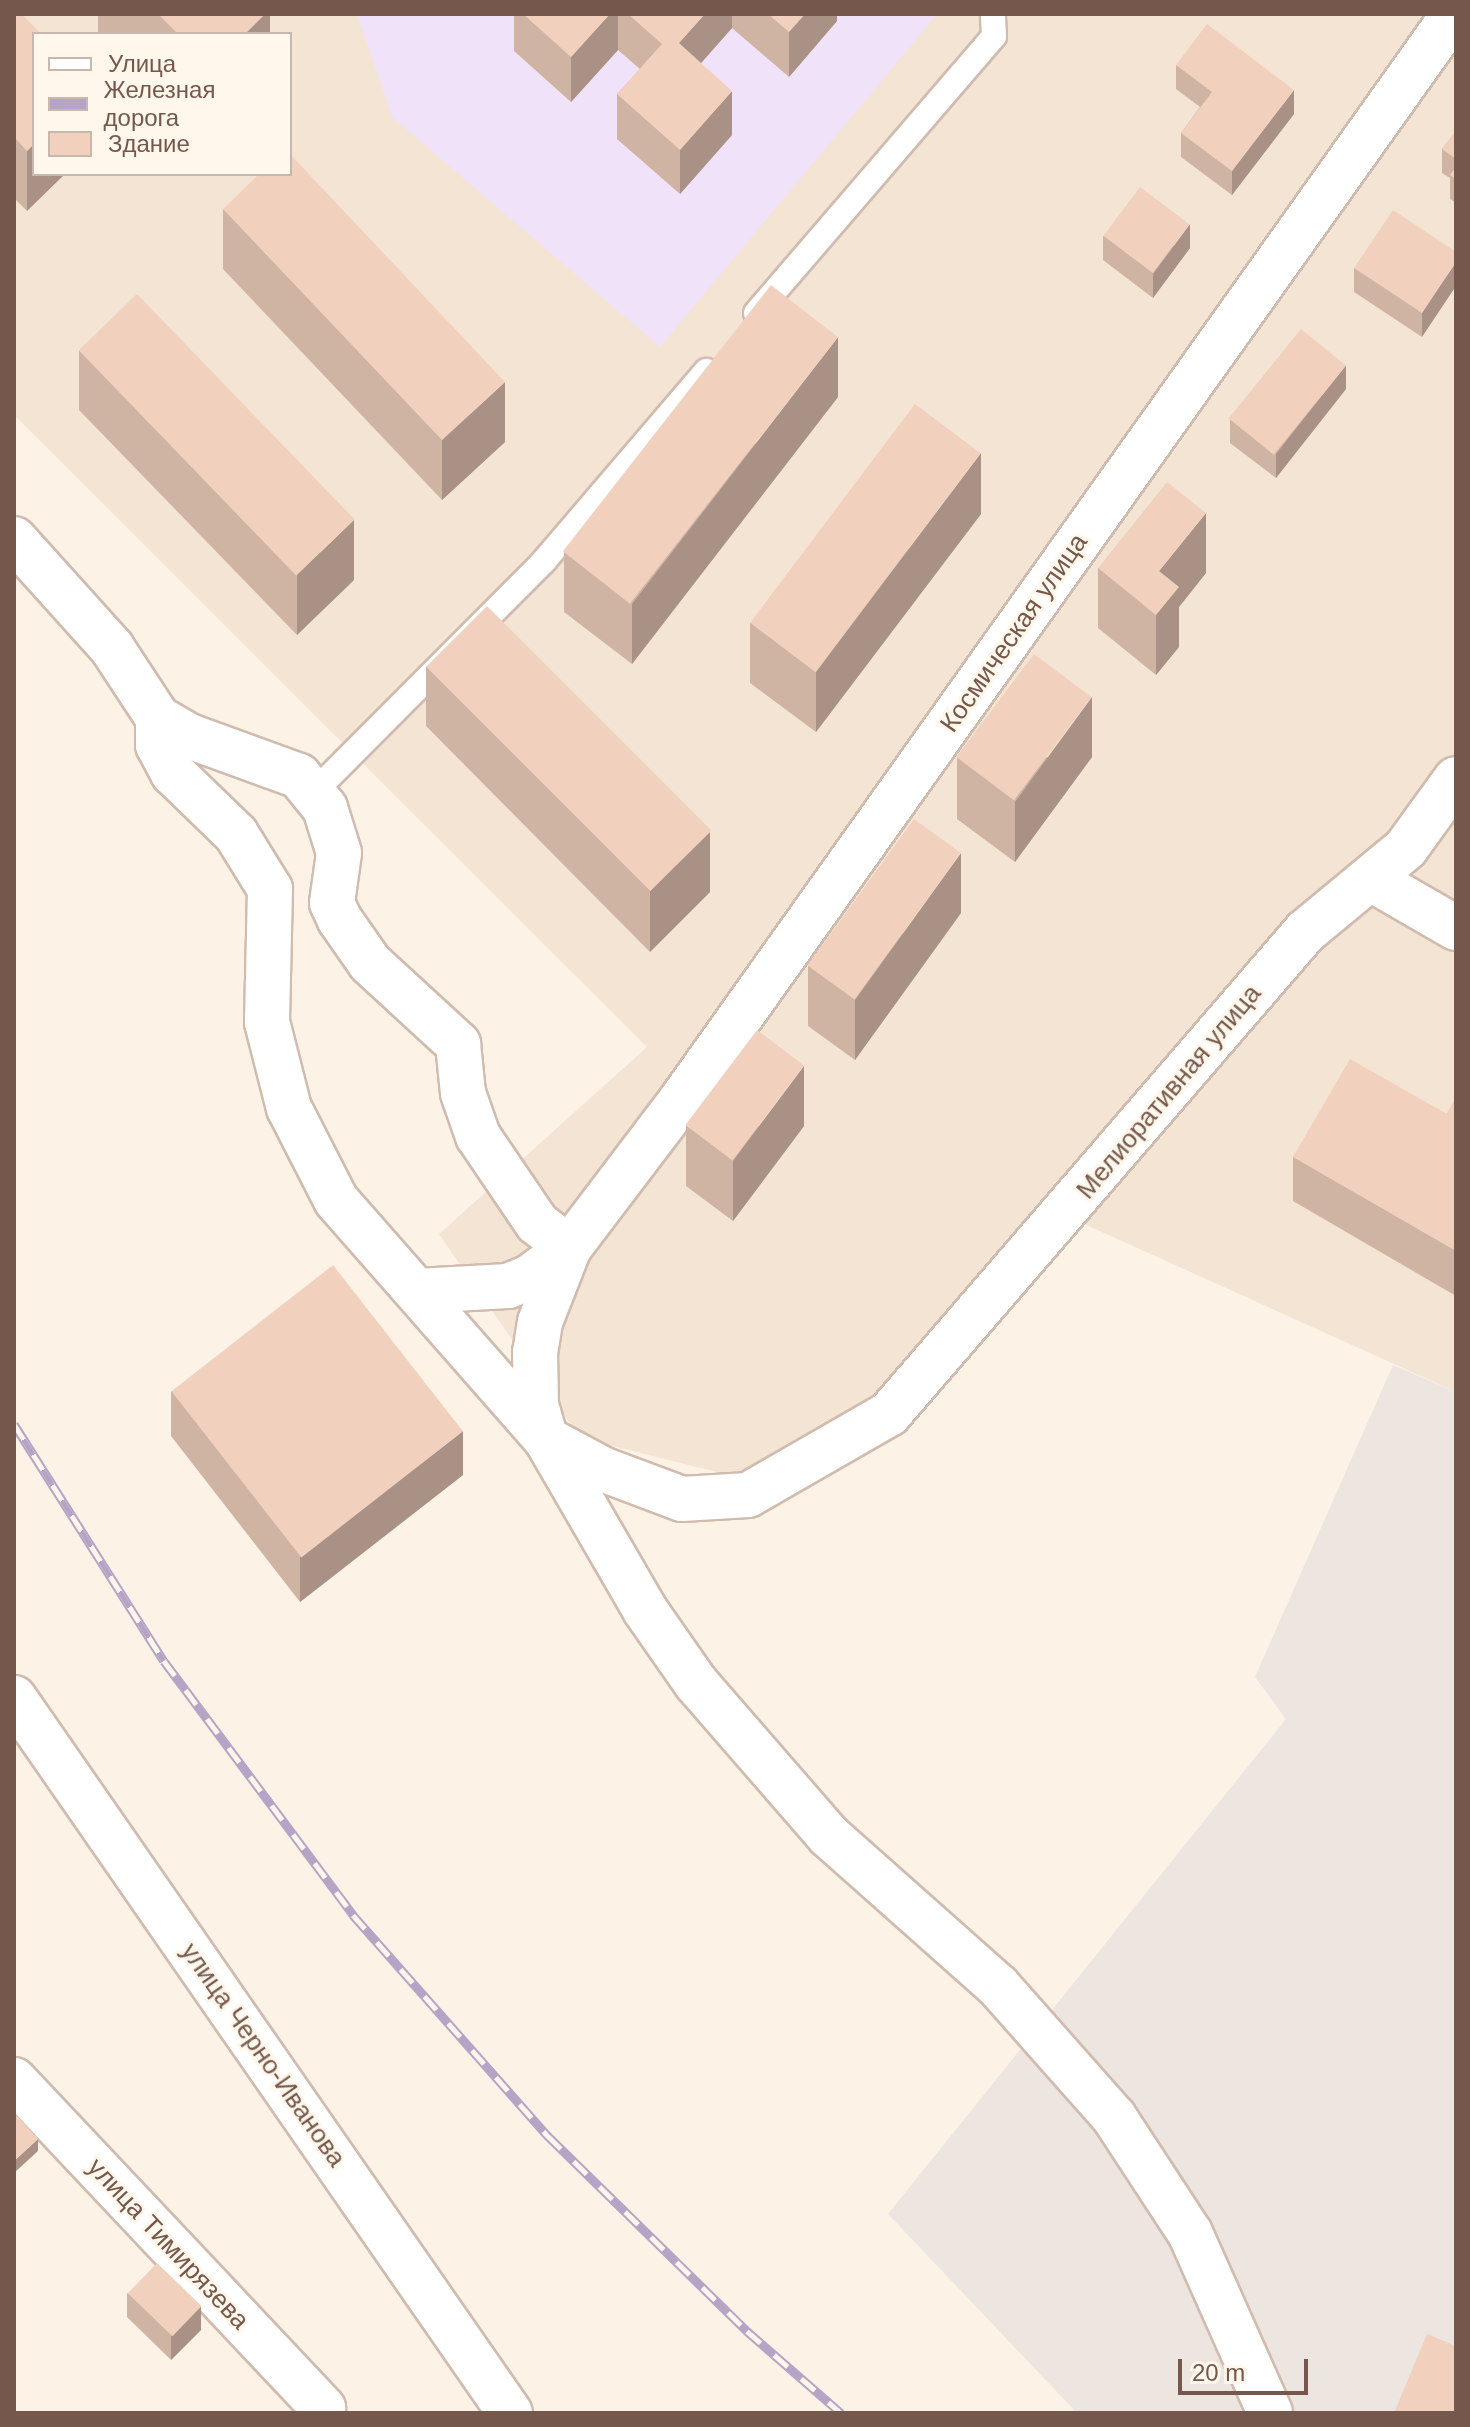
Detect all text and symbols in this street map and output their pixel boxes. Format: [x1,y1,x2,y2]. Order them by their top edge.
legend [32,32,292,176]
text: Улица [108,50,176,77]
text: Железная дорога [104,76,215,131]
text: Здание [108,130,190,157]
street label: Космическая улица [934,528,1094,738]
street label: Мелиоративная улица [1070,979,1268,1205]
street label: улица Черно-Иванова [174,1937,352,2173]
street label: улица Тимирязева [81,2152,255,2336]
scale bar [1182,2343,1312,2393]
text: 20 m [1192,2359,1245,2386]

